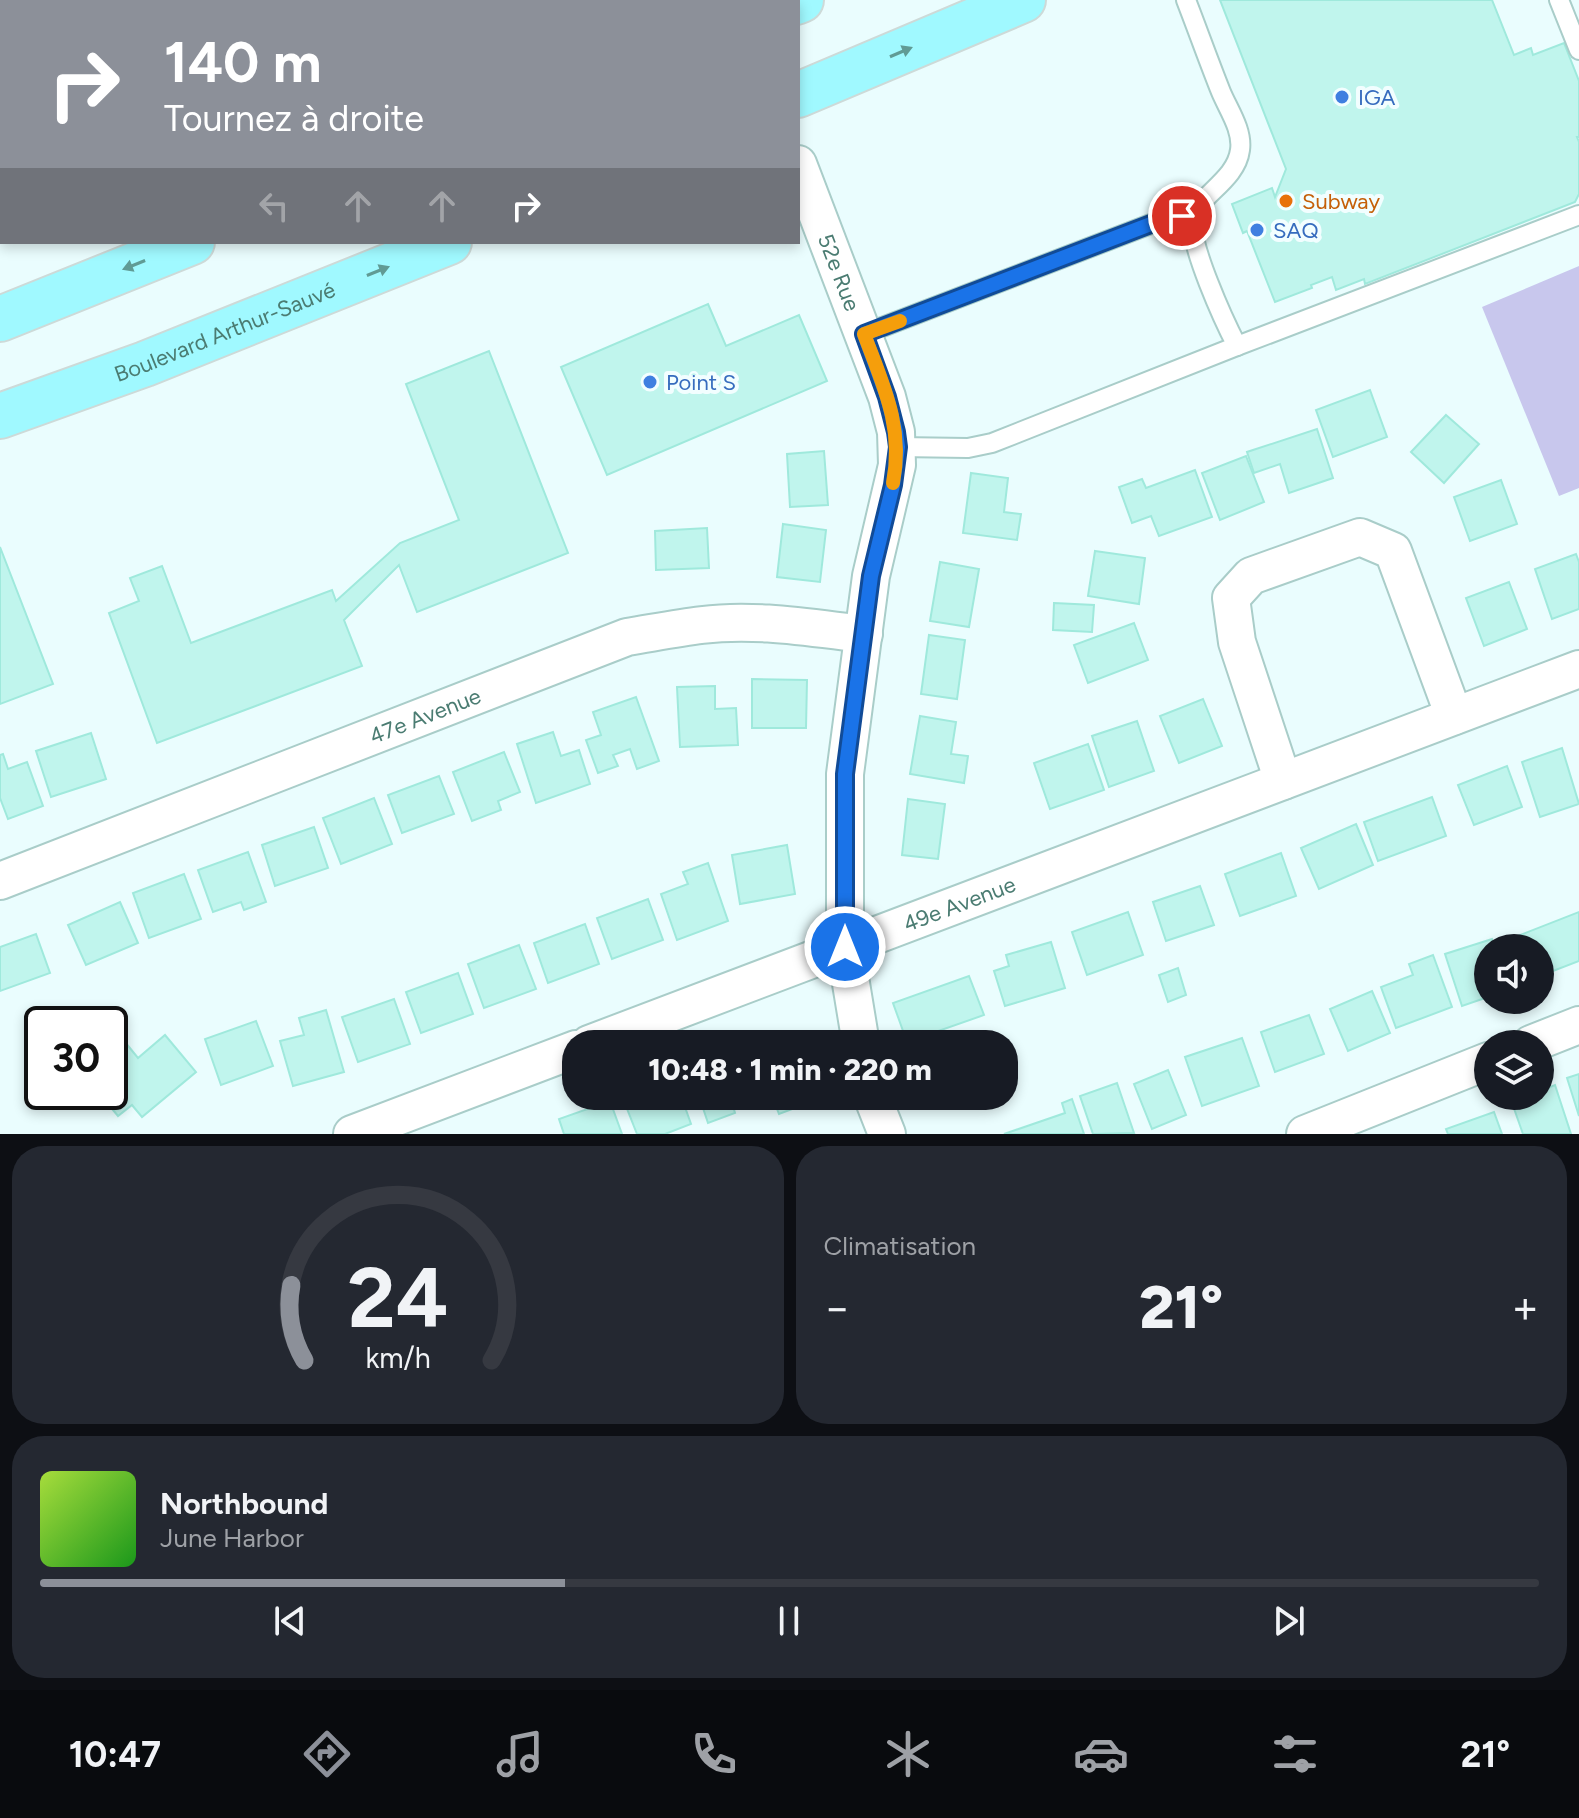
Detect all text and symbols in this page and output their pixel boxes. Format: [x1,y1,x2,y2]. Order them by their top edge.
text: 140 m [164,29,322,96]
icon: right [32,32,136,136]
one-way arrow [889,45,912,58]
place label: IGA [1358,84,1396,111]
marker: IGA [1333,88,1351,106]
text: Tournez à droite [164,97,424,140]
pin [1148,182,1216,250]
icon: left [252,184,296,228]
icon: ahead [336,184,380,228]
icon: ahead [420,184,464,228]
icon: right [504,184,548,228]
place label: Subway [1302,188,1380,215]
marker: Subway [1277,192,1295,210]
icon: arrive [1160,194,1204,238]
place label: SAQ [1273,217,1319,244]
marker: SAQ [1248,221,1266,239]
street label: 52e Rue [812,230,866,315]
one-way arrow [122,259,146,272]
one-way arrow [366,264,390,277]
street label: Boulevard Arthur-Sauvé [111,276,339,388]
place label: Point S [666,369,736,396]
marker: Point S [641,373,659,391]
street label: 47e Avenue [366,682,485,750]
street label: 49e Avenue [900,871,1019,938]
position arrow [803,905,887,989]
map controls [1474,934,1554,1110]
button: sound [1474,934,1554,1014]
speed limit sign: 30 [24,1006,128,1110]
button: layers [1474,1030,1554,1110]
text: 10:48 · 1 min · 220 m [648,1051,932,1088]
text: Climatisation [824,1230,976,1262]
text: 24 [347,1248,448,1348]
text: 21° [1139,1271,1223,1343]
text: − [824,1281,851,1334]
text: + [1512,1281,1539,1334]
text: km/h [365,1341,430,1375]
text: Northbound [160,1485,328,1522]
text: June Harbor [160,1522,304,1554]
icon: previous [268,1599,312,1643]
icon: pause [767,1599,811,1643]
icon: next [1267,1599,1311,1643]
icon: directions [299,1726,355,1782]
icon: music [492,1726,548,1782]
icon: phone [686,1726,742,1782]
icon: climate [880,1726,936,1782]
icon: car [1073,1726,1129,1782]
icon: filters [1267,1726,1323,1782]
text: 10:47 [69,1733,161,1776]
text: 21° [1460,1733,1510,1776]

